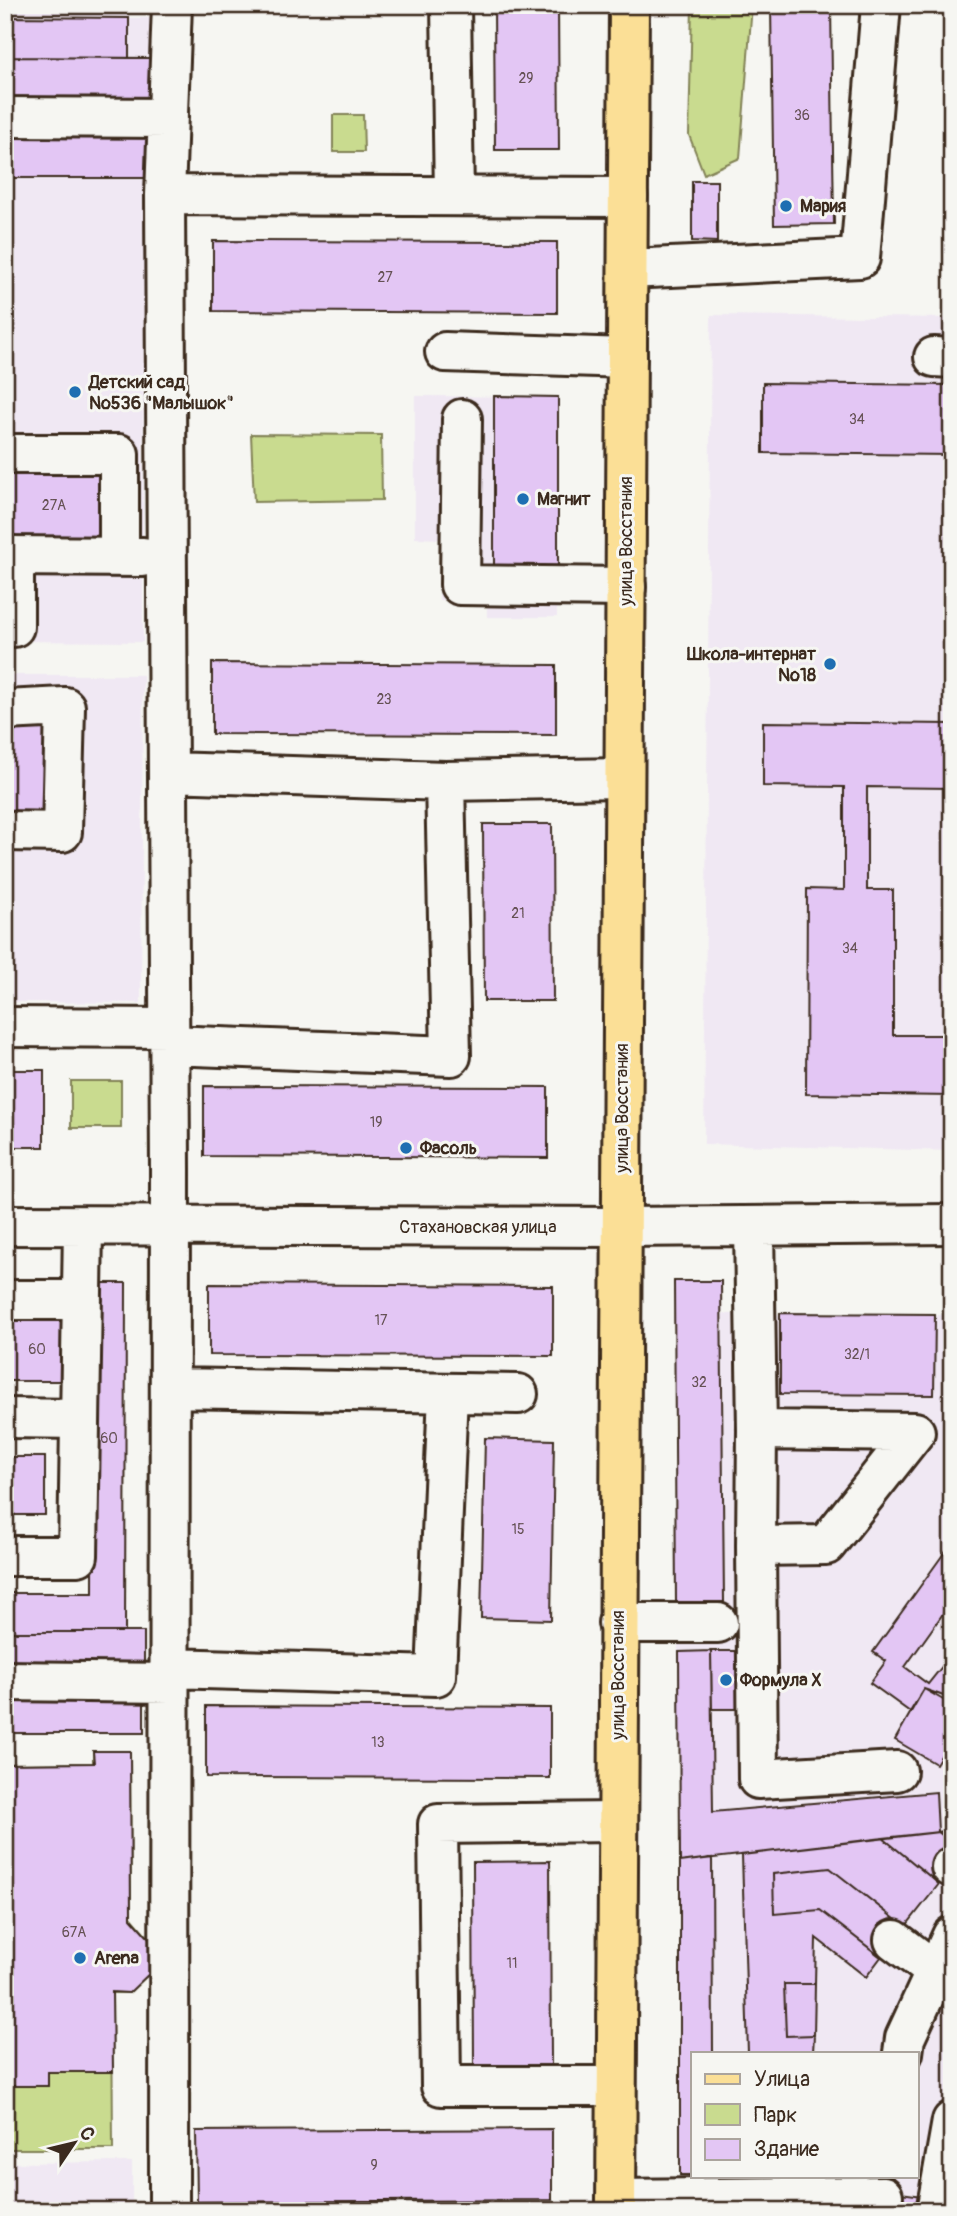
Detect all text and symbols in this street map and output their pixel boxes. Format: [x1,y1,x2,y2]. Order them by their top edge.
house number: 29 [518,70,534,87]
house number: 36 [794,107,810,124]
place label: Мария [800,195,846,218]
marker: Мария [778,198,794,214]
house number: 27 [377,269,393,286]
place label: Детский сад №536 "Малышок" [88,371,234,415]
marker: Детский сад №536 "Малышок" [67,384,83,400]
house number: 34 [849,411,865,428]
street label: улица Восстания [615,476,638,607]
place label: Магнит [537,488,591,511]
marker: Магнит [515,491,531,507]
house number: 27А [42,497,66,514]
place label: Школа-интернат №18 [686,643,817,687]
marker: Школа-интернат №18 [822,656,838,672]
house number: 23 [376,691,392,708]
house number: 21 [511,905,525,922]
house number: 34 [842,940,858,957]
street label: улица Восстания [611,1043,634,1174]
house number: 19 [370,1114,382,1131]
place label: Фасоль [419,1137,477,1160]
marker: Фасоль [398,1140,414,1156]
street label: Стахановская улица [399,1216,557,1239]
house number: 17 [375,1312,388,1329]
house number: 60 [28,1341,46,1358]
house number: 32/1 [844,1346,870,1363]
house number: 32 [691,1374,707,1391]
house number: 60 [100,1430,118,1447]
house number: 15 [511,1521,525,1538]
street label: улица Восстания [607,1610,630,1741]
place label: Формула X [739,1669,822,1692]
marker: Формула X [718,1672,734,1688]
house number: 13 [371,1734,385,1751]
house number: 67А [62,1924,86,1941]
place label: Arena [94,1947,139,1970]
marker: Arena [72,1950,88,1966]
house number: 11 [507,1955,517,1972]
legend [691,2052,918,2178]
text: Улица [754,2066,810,2093]
text: Парк [754,2102,797,2129]
north arrow [38,2108,108,2178]
text: С [74,2122,100,2146]
text: Здание [754,2136,820,2163]
house number: 9 [370,2157,378,2174]

